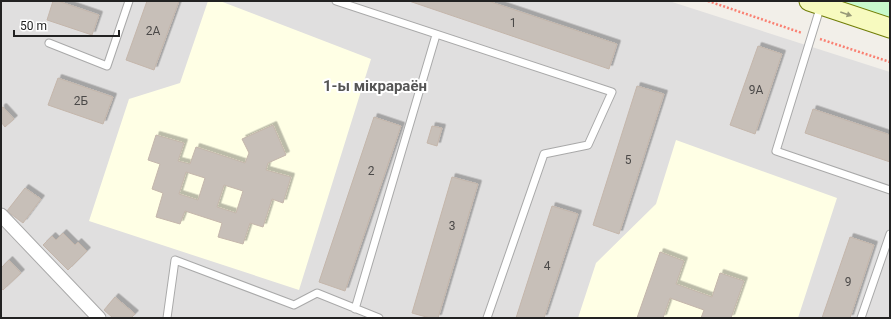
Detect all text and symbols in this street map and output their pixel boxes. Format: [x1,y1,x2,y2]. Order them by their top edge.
one-way arrow [841,11,853,17]
scale bar [14,12,119,38]
house number: 1 [510,16,516,30]
text: 50 m [20,19,47,33]
house number: 2А [146,24,160,38]
district label: 1-ы мікрараён [323,77,427,95]
house number: 9А [749,83,763,97]
house number: 2Б [74,94,89,108]
house number: 5 [625,153,632,167]
house number: 2 [368,164,375,178]
house number: 3 [449,219,455,233]
house number: 4 [544,259,551,273]
house number: 9 [845,275,851,289]

